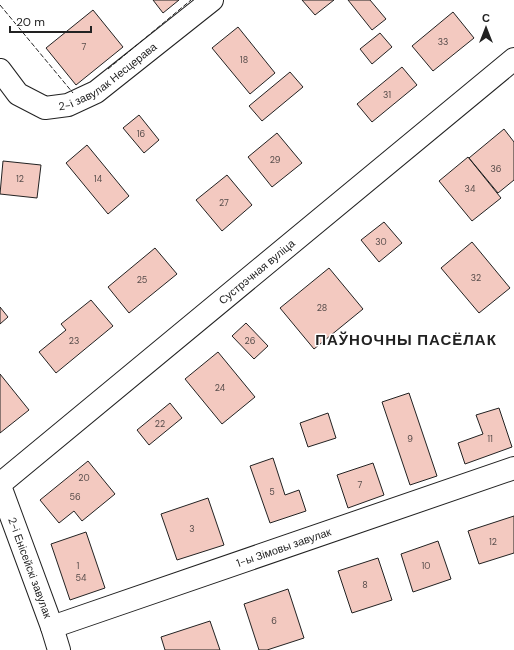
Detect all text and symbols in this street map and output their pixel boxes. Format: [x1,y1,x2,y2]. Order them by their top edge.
scale bar [10,8,91,34]
north arrow [466,8,506,48]
text: С [482,11,490,25]
text: 20 m [16,14,45,30]
house number: 33 [438,36,448,48]
street label: 2-і завулак Несцерава [58,39,160,113]
house number: 7 [82,41,87,53]
house number: 18 [240,54,248,66]
house number: 31 [383,89,391,101]
house number: 16 [137,128,146,140]
house number: 29 [270,154,281,166]
house number: 36 [491,163,502,175]
house number: 12 [16,173,24,185]
house number: 14 [94,173,103,185]
house number: 34 [465,183,476,195]
house number: 27 [219,197,229,209]
street label: Сустрэчная вуліца [216,236,298,307]
house number: 30 [375,236,387,248]
house number: 32 [471,272,481,284]
house number: 25 [137,274,147,286]
house number: 28 [317,302,327,314]
district label: ПАЎНОЧНЫ ПАСЁЛАК [315,330,497,350]
house number: 23 [69,335,79,347]
house number: 26 [245,335,256,347]
house number: 24 [215,382,226,394]
house number: 22 [155,418,165,430]
house number: 9 [407,433,413,445]
house number: 11 [487,433,493,445]
house number: 20 [78,472,90,484]
house number: 7 [358,479,363,491]
house number: 5 [269,486,275,498]
house number: 56 [69,491,81,503]
street label: 2-і Енісейскі завулак [5,515,55,620]
house number: 3 [189,523,195,535]
street label: 1-ы Зімовы завулак [235,524,333,570]
house number: 12 [489,536,497,548]
house number: 1 [77,560,80,572]
house number: 10 [422,560,430,572]
house number: 54 [76,572,87,584]
house number: 8 [362,579,368,591]
house number: 6 [271,615,277,627]

